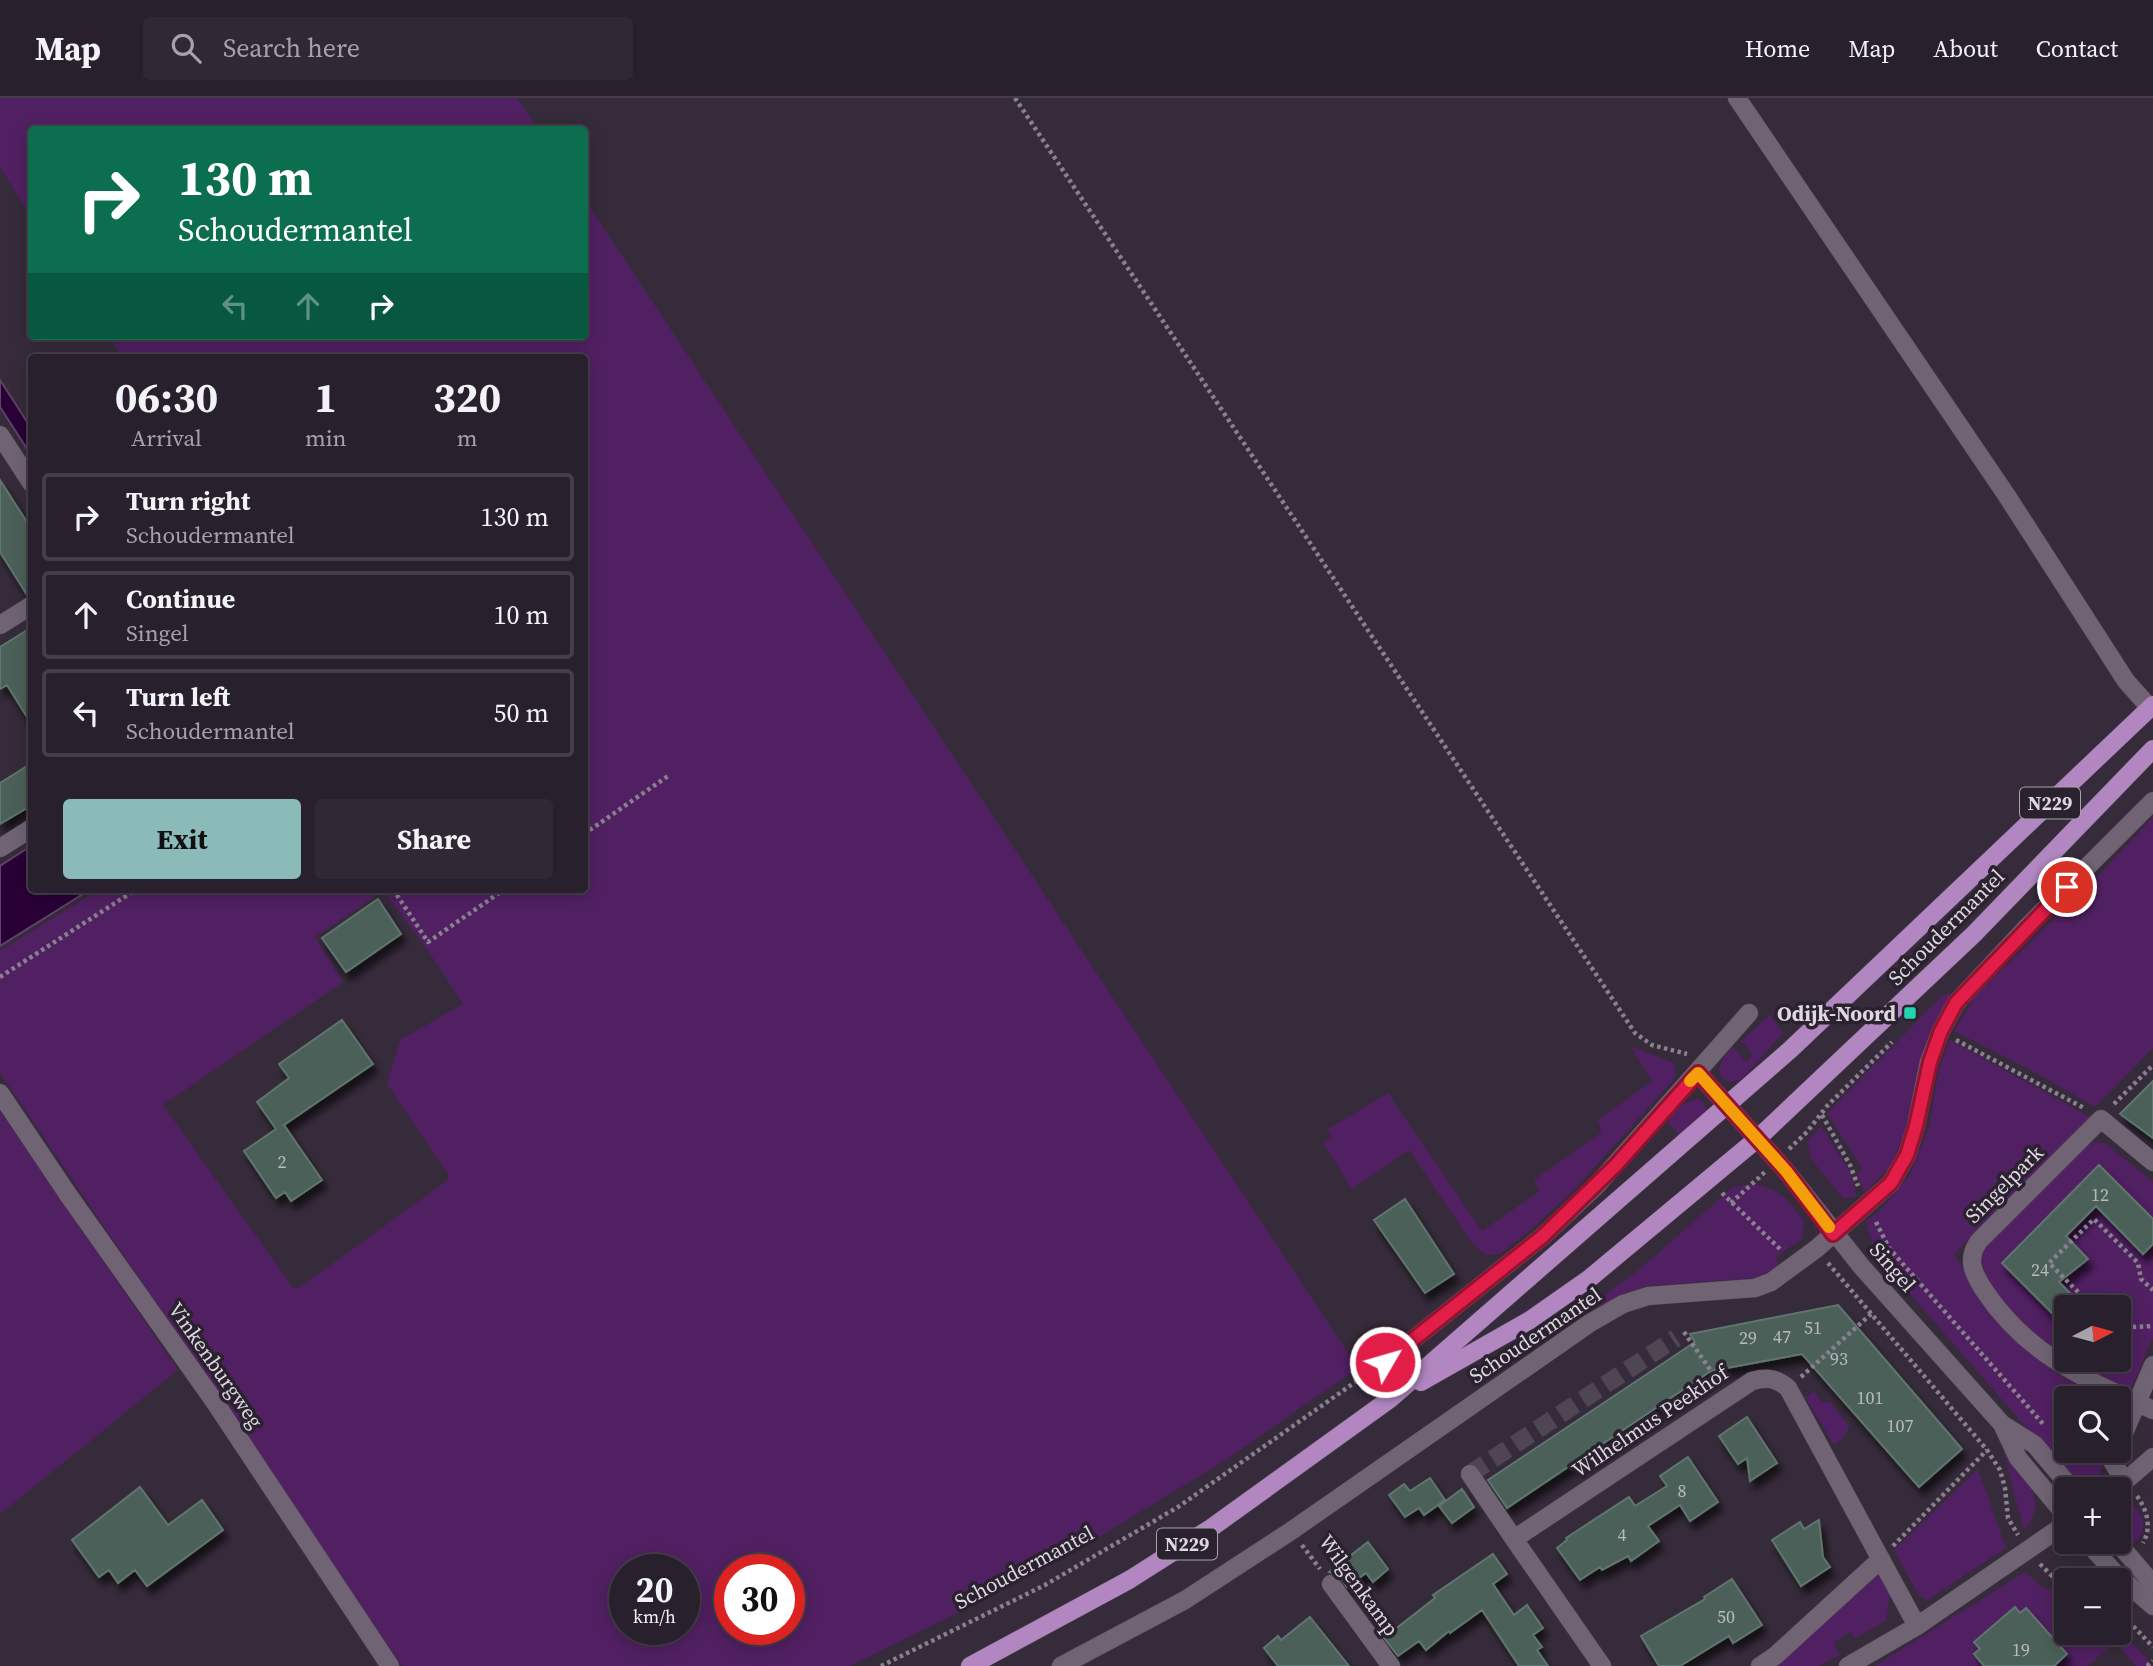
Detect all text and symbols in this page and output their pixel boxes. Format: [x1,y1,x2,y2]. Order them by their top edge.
search box [143,17,633,80]
text: Map [35,26,101,71]
icon: search [167,29,205,67]
text: Search here [223,30,360,66]
text: Home [1745,32,1810,65]
text: Map [1848,32,1895,65]
text: About [1933,32,1998,65]
text: Contact [2036,32,2118,65]
text: 130 m [178,144,313,211]
icon: right [63,154,154,245]
text: Schoudermantel [178,208,413,252]
icon: left [216,287,254,325]
icon: ahead [289,287,327,325]
icon: right [362,287,400,325]
text: 06:30 [115,368,218,426]
text: 1 [314,368,337,426]
text: 320 [433,368,501,426]
text: Arrival [131,422,202,454]
text: min [305,422,346,454]
text: m [457,422,478,454]
text: Turn right [126,483,250,519]
icon: right [67,498,105,536]
text: 130 m [481,499,549,535]
text: Schoudermantel [126,519,295,551]
text: Continue [126,581,235,617]
icon: ahead [67,596,105,634]
text: 10 m [494,597,549,633]
text: Singel [126,617,189,649]
text: Turn left [126,679,230,715]
icon: left [67,694,105,732]
text: 50 m [494,695,549,731]
text: Schoudermantel [126,715,295,747]
road number: N229 [2020,788,2080,818]
button: Exit [63,799,301,879]
button: Share [315,799,553,879]
pin [2037,857,2097,917]
street label: Schoudermantel [1881,862,2011,992]
icon: arrive [2048,868,2086,906]
place label: Odijk-Noord [1777,999,1897,1028]
marker: Odijk-Noord [1902,1005,1918,1021]
street label: Singelpark [1958,1138,2050,1230]
house number: 2 [278,1149,287,1174]
house number: 12 [2091,1182,2109,1207]
street label: Singel [1863,1236,1923,1298]
house number: 24 [2031,1257,2049,1282]
street label: Schoudermantel [1463,1280,1607,1390]
north arrow [2054,1295,2132,1372]
map controls [2054,1295,2131,1645]
street label: Vinkenburgweg [162,1296,270,1434]
house number: 51 [1804,1315,1822,1340]
house number: 47 [1773,1324,1791,1349]
position arrow [1348,1325,1422,1399]
house number: 29 [1739,1325,1757,1350]
house number: 93 [1830,1346,1848,1371]
street label: Wilhelmus Peekhof [1566,1357,1735,1484]
house number: 101 [1857,1385,1884,1410]
button: search [2054,1386,2131,1463]
house number: 107 [1887,1413,1914,1438]
button: + [2054,1477,2131,1554]
house number: 8 [1678,1478,1687,1503]
street label: Schoudermantel [949,1518,1099,1616]
house number: 4 [1618,1522,1627,1547]
road number: N229 [1157,1528,1217,1560]
street label: Wilgenkamp [1312,1528,1406,1642]
speed limit sign: 30 [714,1554,805,1645]
text: 20 [636,1566,673,1614]
button: − [2054,1568,2131,1645]
text: km/h [633,1604,676,1629]
house number: 50 [1717,1604,1735,1629]
house number: 19 [2012,1637,2030,1662]

